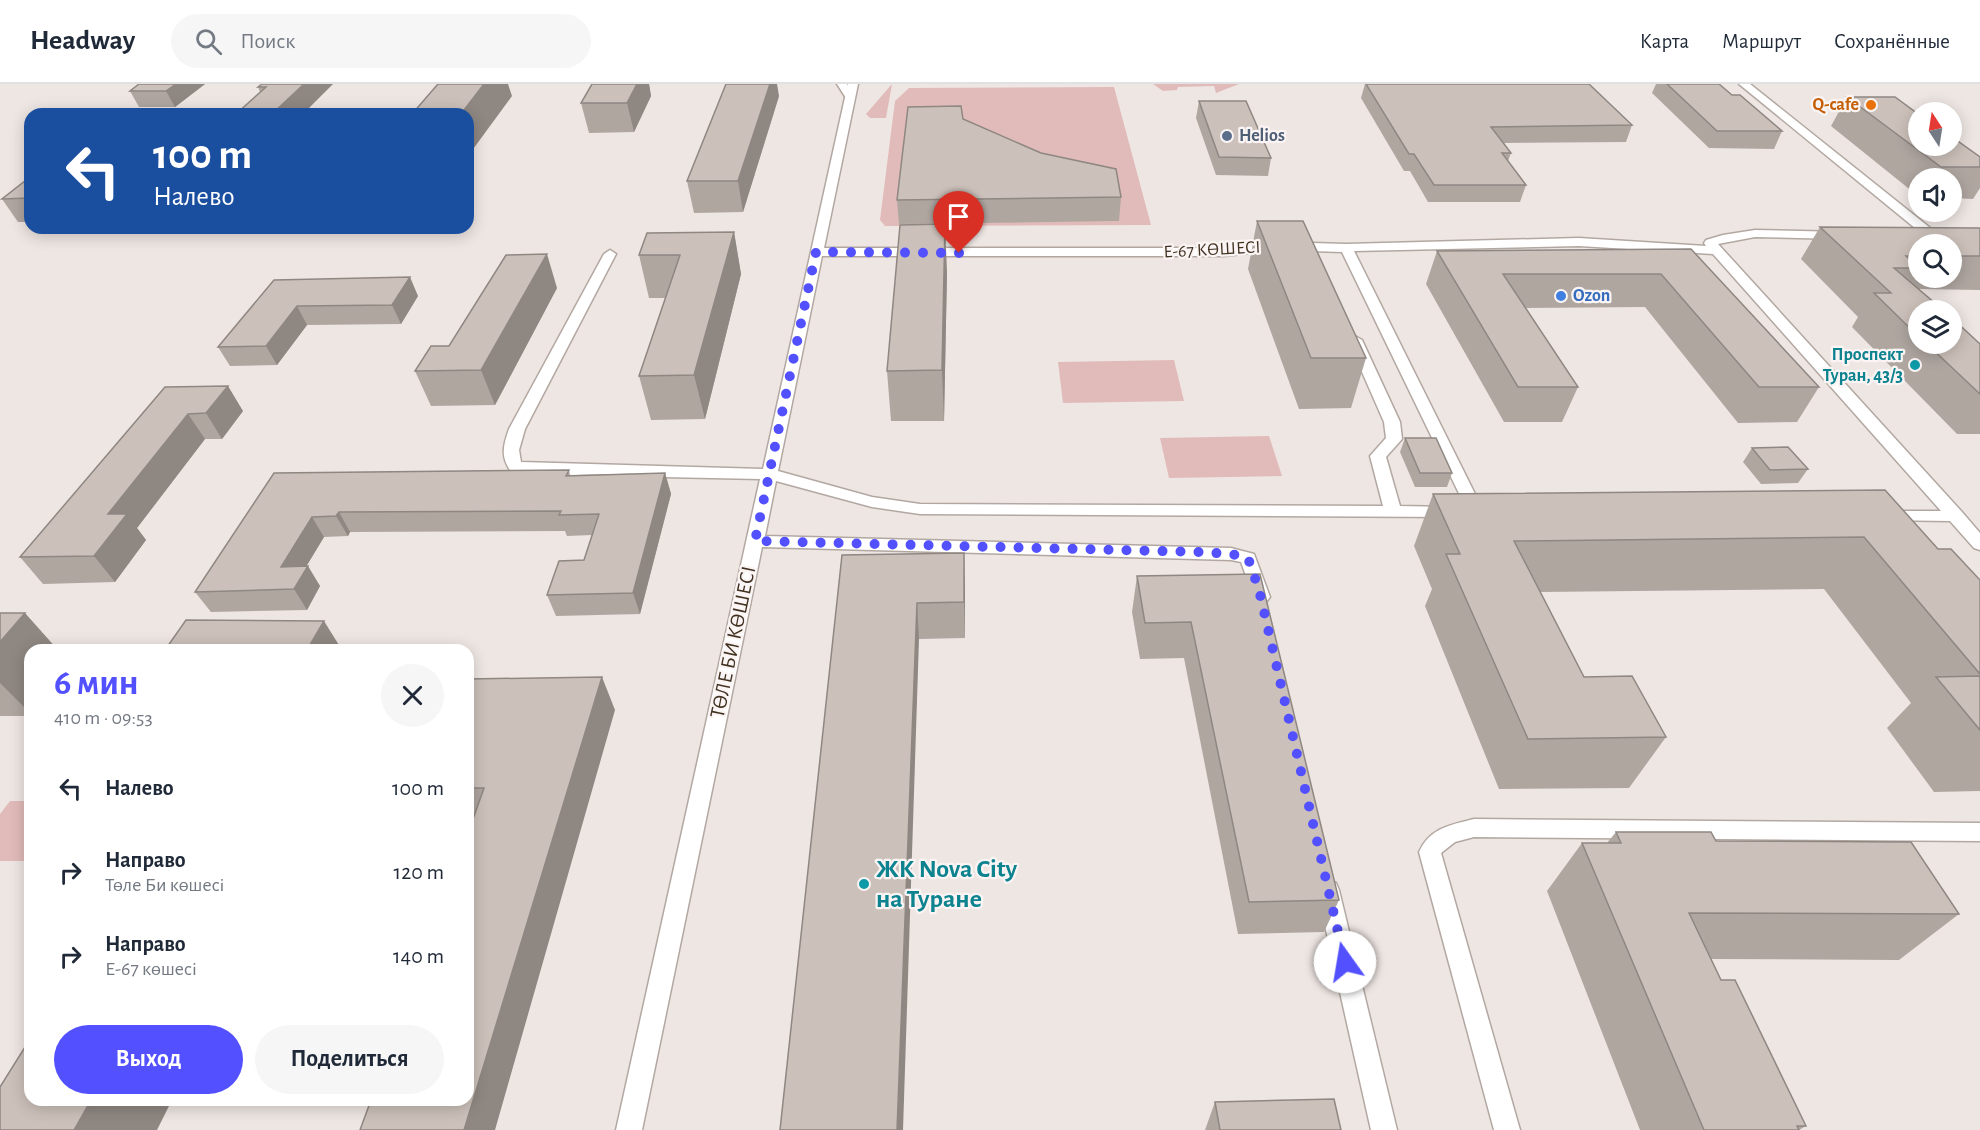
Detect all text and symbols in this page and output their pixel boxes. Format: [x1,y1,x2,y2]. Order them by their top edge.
search box [171,14,591,68]
icon: search [192,25,225,58]
text: Headway [30,27,135,55]
text: Поиск [240,30,295,52]
text: Карта [1640,31,1689,52]
text: Маршрут [1722,31,1801,52]
text: Сохранённые [1834,31,1950,52]
place label: Q-cafe [1812,96,1859,114]
marker: Q-cafe [1864,98,1878,112]
north arrow [1908,102,1962,156]
map controls [1908,102,1962,354]
place label: Helios [1239,127,1285,145]
marker: Helios [1220,129,1234,143]
icon: left [54,132,132,210]
text: 100 m [153,134,252,176]
button: sound [1908,168,1962,222]
text: Налево [153,183,235,210]
pin [933,191,984,253]
icon: arrive [942,200,975,233]
button: search [1908,234,1962,288]
street label: Е-67 КӨШЕСІ [1163,238,1261,262]
place label: Ozon [1573,287,1610,305]
marker: Ozon [1554,289,1568,303]
button: layers [1908,300,1962,354]
place label: Проспект Туран, 43/3 [1823,346,1904,385]
marker: Проспект Туран, 43/3 [1908,358,1922,372]
street label: ТӨЛЕ БИ КӨШЕСІ [707,564,759,720]
button: close [381,664,444,727]
text: 6 мин [54,665,139,701]
text: 410 m · 09:53 [54,708,153,728]
icon: left [54,772,87,805]
text: Налево [105,777,174,799]
text: 100 m [392,777,444,799]
text: Направо [105,849,186,871]
icon: right [54,856,87,889]
place label: ЖК Nova City на Туране [876,856,1017,912]
text: 120 m [394,861,444,883]
text: Төле Би көшесі [105,875,224,895]
marker: ЖК Nova City на Туране [857,877,871,891]
position arrow [1313,930,1377,994]
text: Направо [105,933,186,955]
icon: right [54,940,87,973]
text: 140 m [393,945,444,967]
text: Е-67 көшесі [105,959,197,979]
button: Выход [54,1025,243,1094]
button: Поделиться [255,1025,444,1094]

